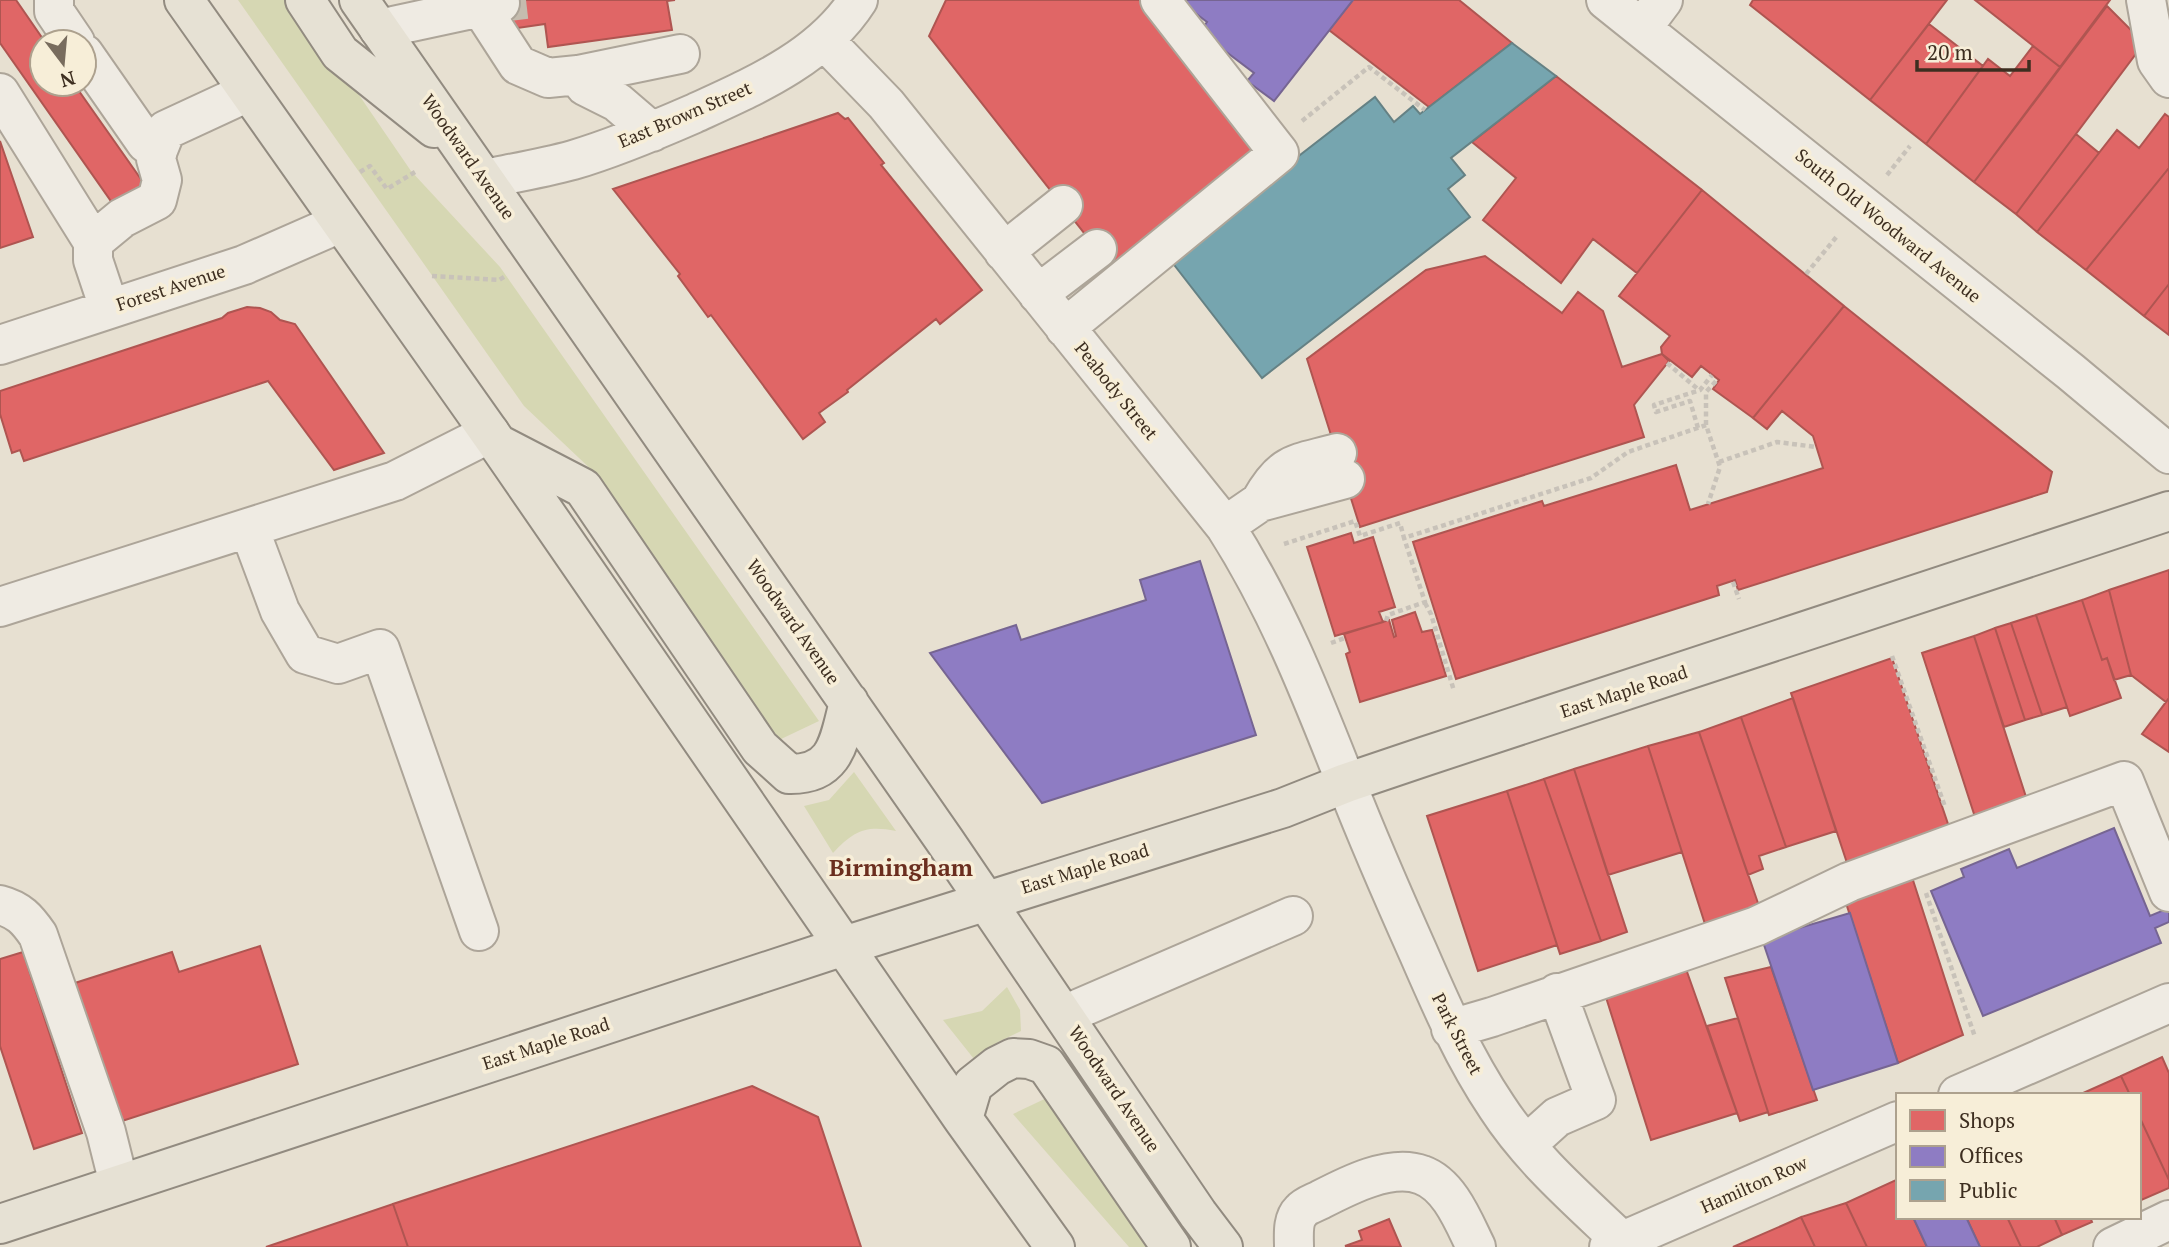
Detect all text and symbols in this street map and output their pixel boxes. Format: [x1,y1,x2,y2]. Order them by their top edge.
north arrow [28,28,98,98]
scale bar [1917,28,2029,72]
text: 20 m [1927,38,1973,66]
text: N [57,66,78,94]
street label: East Brown Street [614,75,755,153]
street label: Woodward Avenue [417,89,521,224]
street label: South Old Woodward Avenue [1791,143,1986,308]
street label: Forest Avenue [113,258,228,316]
street label: Peabody Street [1070,336,1164,445]
street label: Woodward Avenue [742,554,846,689]
street label: East Maple Road [1557,659,1690,723]
street label: East Maple Road [1018,837,1151,899]
district label: Birmingham [829,851,973,883]
street label: Park Street [1427,989,1489,1079]
street label: East Maple Road [479,1011,612,1075]
street label: Woodward Avenue [1064,1021,1166,1156]
legend [1896,1093,2141,1219]
text: Shops [1959,1106,2015,1134]
text: Offices [1959,1141,2023,1169]
street label: Hamilton Row [1697,1150,1811,1218]
text: Public [1959,1176,2017,1204]

